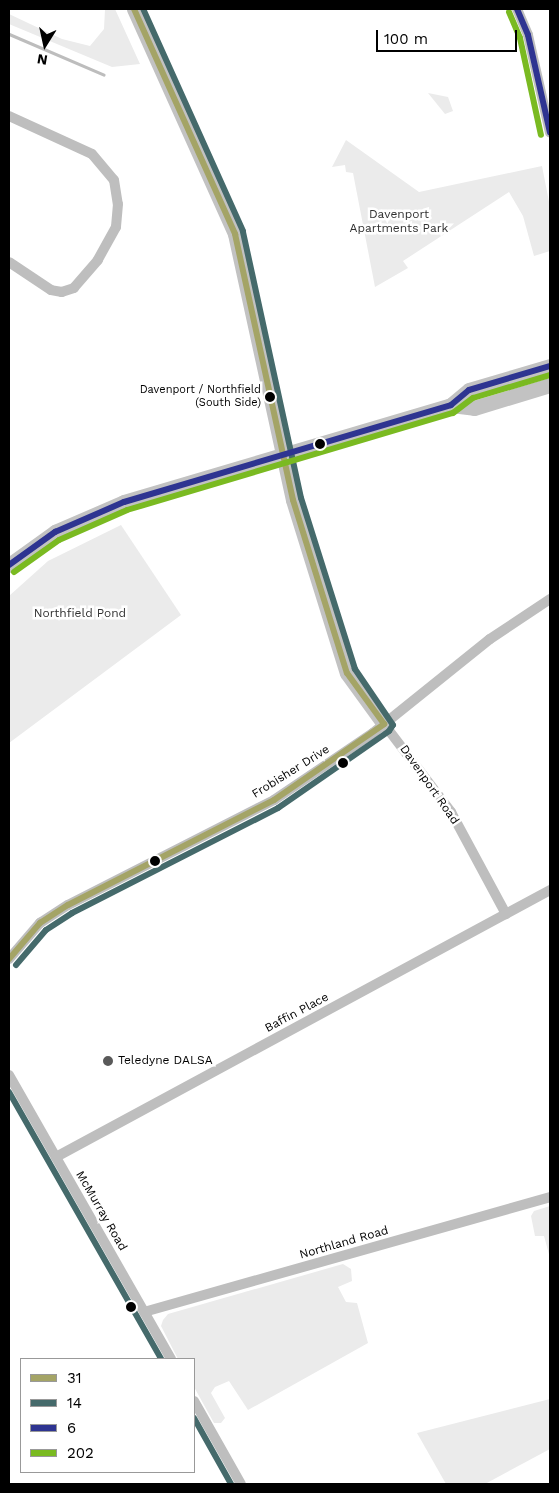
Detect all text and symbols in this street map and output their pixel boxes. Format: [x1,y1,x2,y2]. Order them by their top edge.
north arrow [20,20,70,70]
scale bar [379,20,520,52]
text: 100 m [384,30,428,48]
text: N [36,51,49,69]
park label: Davenport Apartments Park [350,208,448,236]
place label: Davenport / Northfield (South Side) [140,384,261,410]
marker: Davenport / Northfield (South Side) [265,392,275,402]
unlabelled marker [315,439,325,449]
park label: Northfield Pond [34,607,126,621]
street label: Frobisher Drive [249,742,333,802]
street label: Davenport Road [396,743,462,827]
unlabelled marker [338,758,348,768]
unlabelled marker [150,856,160,866]
street label: Baffin Place [263,990,331,1036]
place label: Teledyne DALSA [118,1054,213,1068]
marker: Teledyne DALSA [102,1055,114,1067]
street label: McMurray Road [72,1168,130,1254]
street label: Northland Road [298,1223,390,1263]
unlabelled marker [126,1302,136,1312]
legend [20,1358,195,1473]
text: 31 [67,1369,82,1387]
text: 14 [67,1394,82,1412]
text: 6 [67,1419,76,1437]
text: 202 [67,1444,94,1462]

